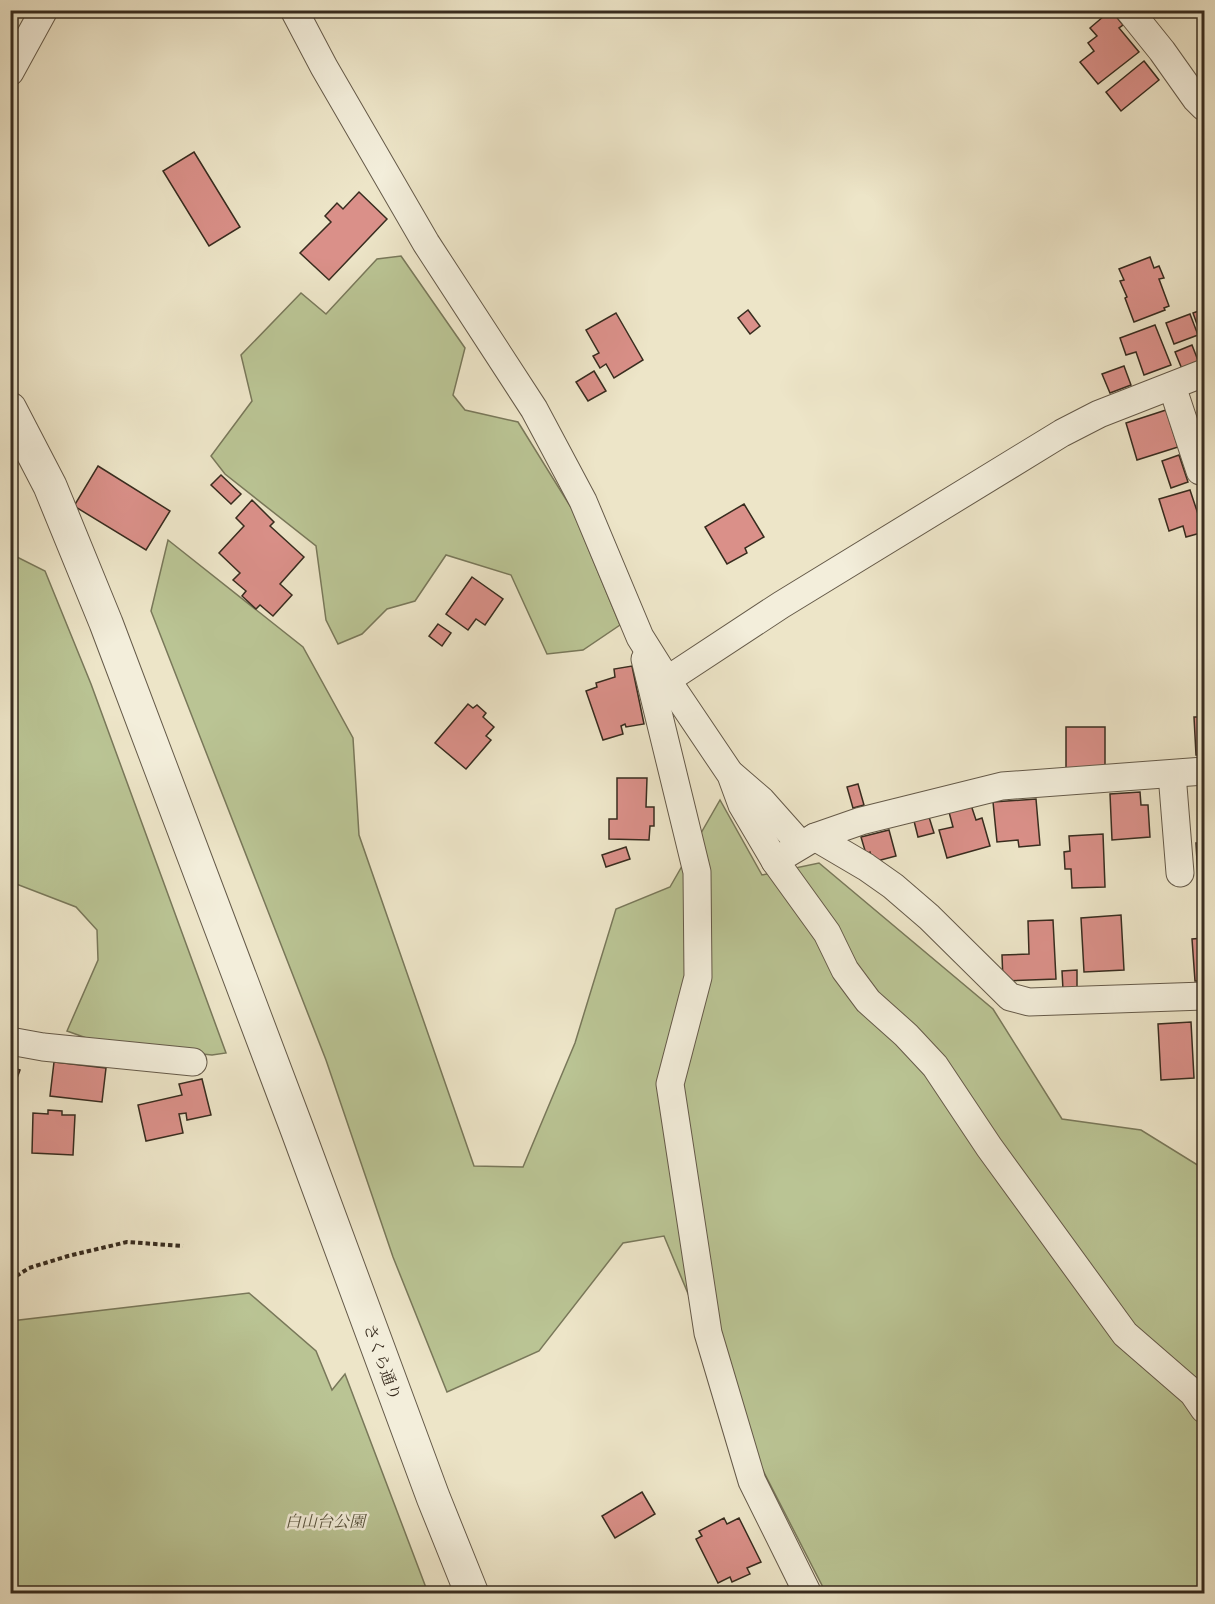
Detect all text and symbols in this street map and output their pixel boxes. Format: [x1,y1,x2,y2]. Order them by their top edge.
street label: さくら通り [360,1321,406,1403]
park label: 白山台公園 [285,1511,368,1531]

